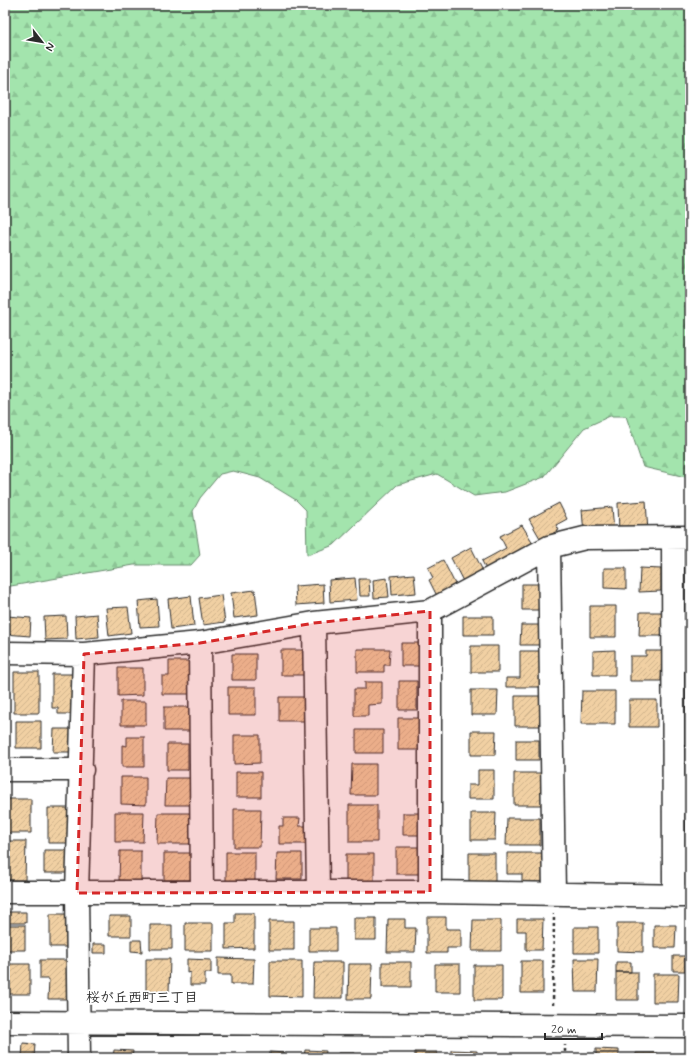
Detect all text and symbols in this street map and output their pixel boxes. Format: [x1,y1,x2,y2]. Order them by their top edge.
north arrow [22,22,62,62]
text: N [42,40,58,53]
district label: 桜が丘西町三丁目 [86,989,198,1007]
scale bar [545,1015,602,1041]
text: 20 m [551,1022,577,1038]

